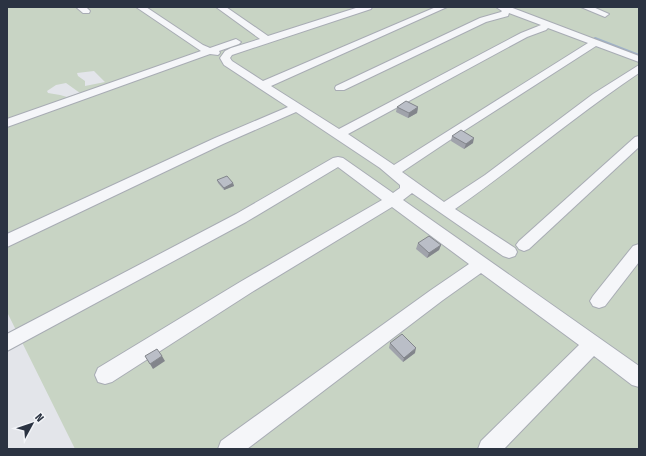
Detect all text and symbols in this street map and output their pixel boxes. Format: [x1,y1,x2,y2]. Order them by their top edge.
north arrow [12,404,52,444]
text: N [32,411,46,425]

